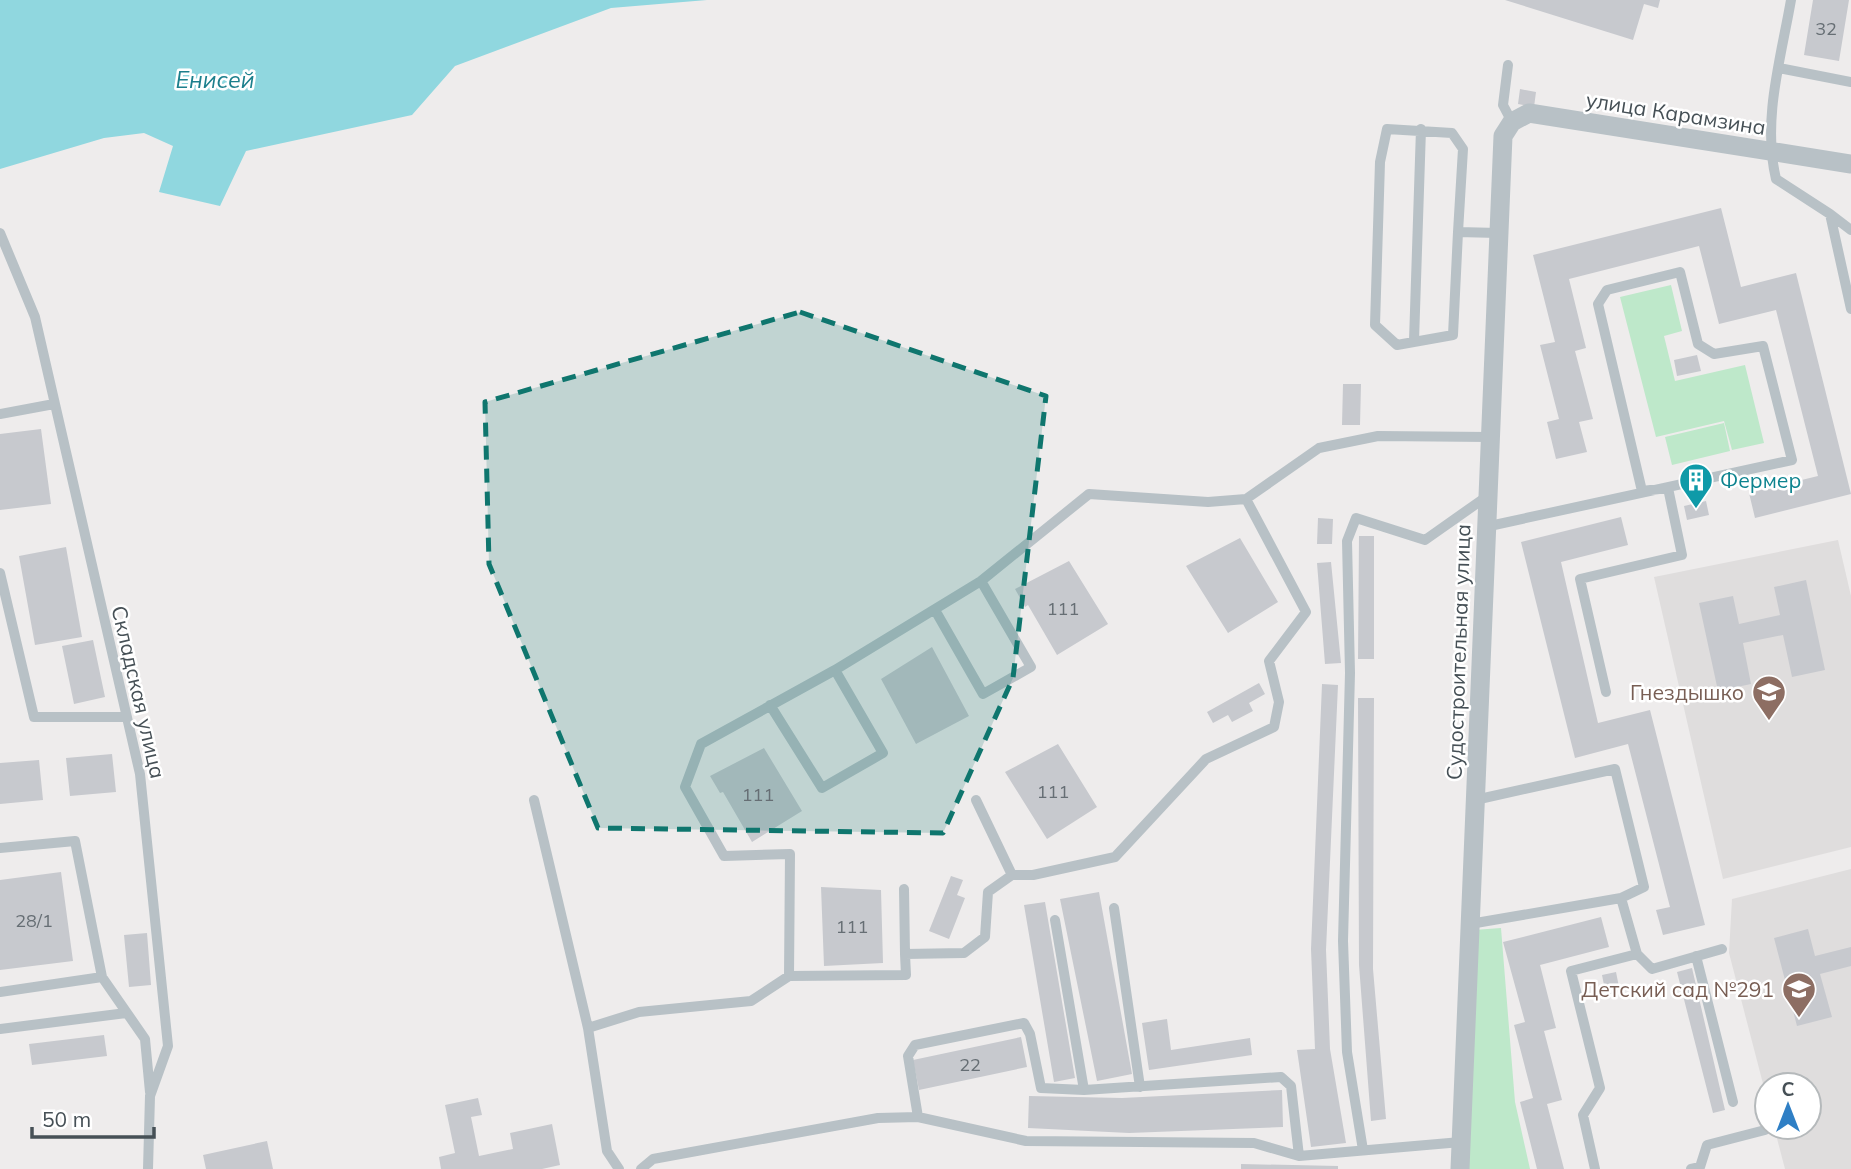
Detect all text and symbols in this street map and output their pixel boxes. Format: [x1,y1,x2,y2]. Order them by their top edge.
house number: 32 [1815,17,1837,40]
water label: Енисей [175,65,255,94]
street label: улица Карамзина [1584,86,1768,140]
building icon: Фермер [1677,461,1715,510]
place label: Фермер [1720,467,1801,493]
street label: Судостроительная улица [1441,523,1475,781]
house number: 111 [1047,597,1079,620]
street label: Складская улица [106,603,172,781]
school or university icon: Гнездышко [1750,673,1788,722]
place label: Гнездышко [1630,679,1744,705]
house number: 111 [1037,780,1069,803]
house number: 111 [742,783,774,806]
house number: 28/1 [15,909,53,932]
house number: 111 [836,915,868,938]
school or university icon: Детский сад №291 [1780,970,1818,1019]
place label: Детский сад №291 [1581,976,1774,1002]
house number: 22 [959,1053,981,1076]
north arrow [1753,1071,1823,1141]
text: С [1781,1077,1795,1101]
scale bar [32,1096,154,1140]
text: 50 m [42,1106,91,1132]

